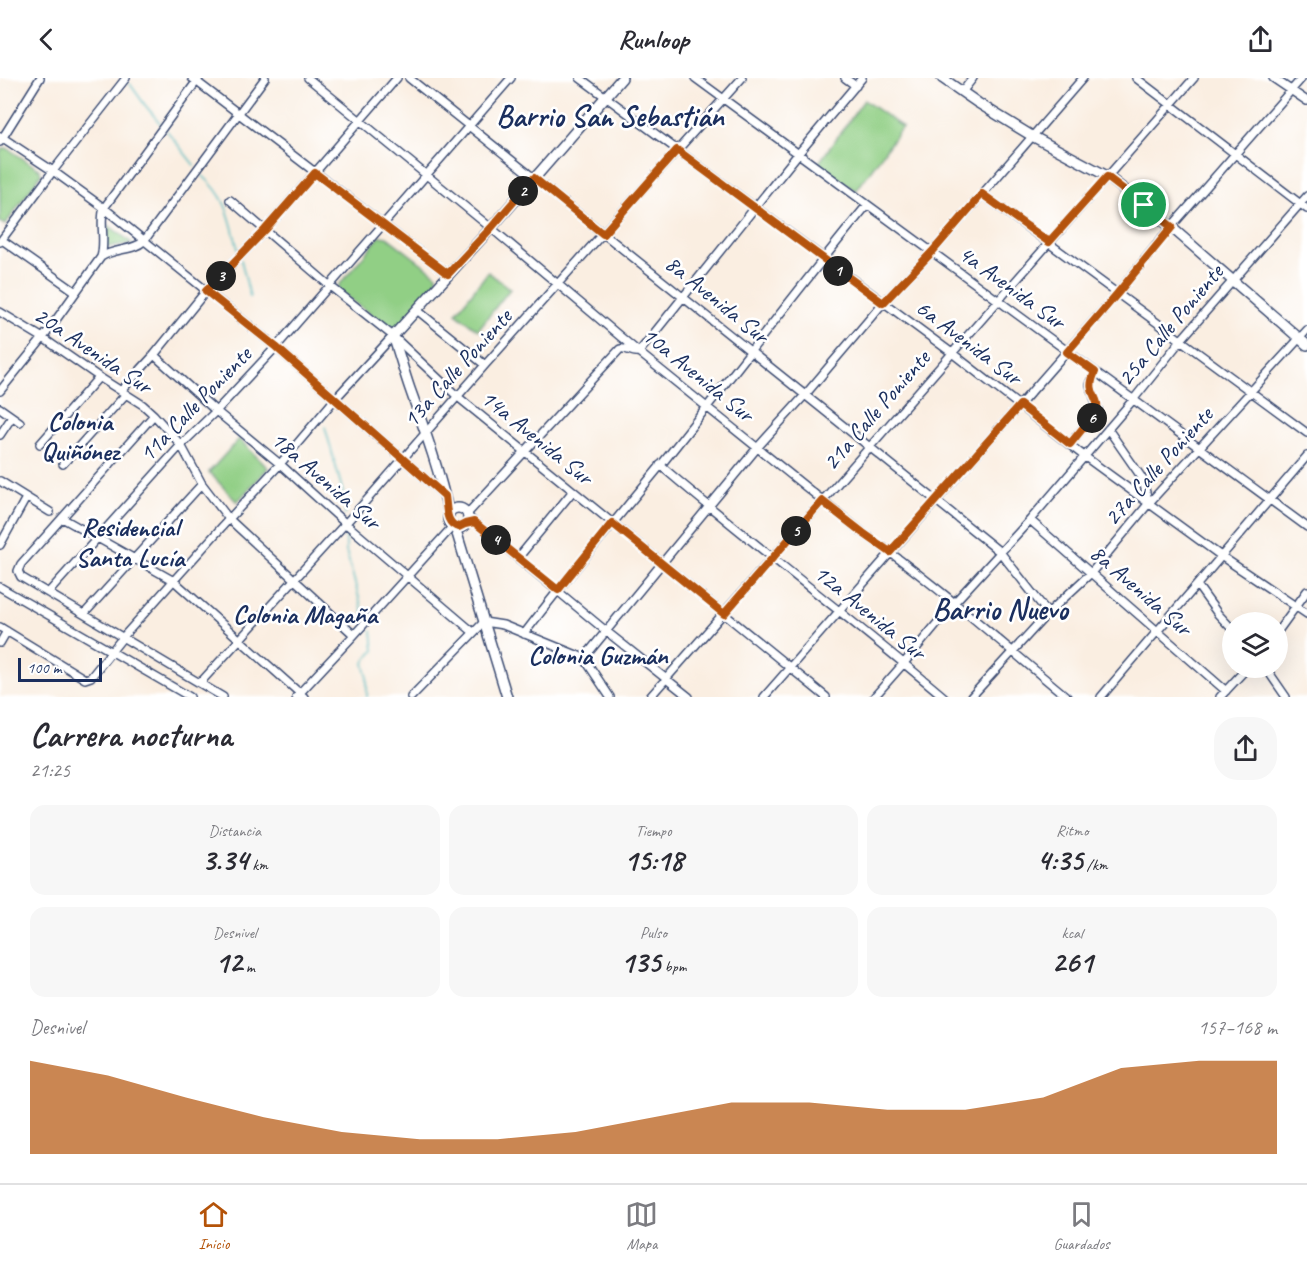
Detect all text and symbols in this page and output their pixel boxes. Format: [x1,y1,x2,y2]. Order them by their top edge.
text: Runloop [618,22,689,56]
icon: back [30,23,63,56]
icon: share [1244,23,1277,56]
district label: Barrio San Sebastián [496,97,725,135]
pin: 2 [508,176,538,206]
pin [1118,179,1169,230]
text: 2 [519,181,527,201]
icon: arrive [1127,188,1160,221]
street label: 4a Avenida Sur [953,238,1073,337]
street label: 8a Avenida Sur [659,248,777,351]
pin: 1 [823,256,853,286]
street label: 25a Calle Poniente [1110,256,1231,392]
pin: 3 [206,261,236,291]
text: 1 [834,261,842,281]
text: 3 [217,266,225,286]
street label: 6a Avenida Sur [910,292,1030,393]
street label: 20a Avenida Sur [28,300,160,402]
street label: 13a Calle Poniente [396,301,520,434]
street label: 10a Avenida Sur [636,320,762,430]
street label: 11a Calle Poniente [132,338,259,468]
street label: 21a Calle Poniente [816,342,938,476]
street label: 14a Avenida Sur [475,383,601,493]
street label: 27a Calle Poniente [1097,399,1221,532]
pin: 6 [1077,403,1107,433]
district label: Colonia Quiñónez [41,405,121,468]
text: 6 [1088,408,1096,428]
street label: 18a Avenida Sur [265,424,389,537]
district label: Residencial Santa Lucía [76,511,187,574]
pin: 5 [781,516,811,546]
text: 5 [793,521,799,541]
pin: 4 [481,525,511,555]
text: 4 [492,530,500,550]
street label: 8a Avenida Sur [1084,538,1200,644]
street label: 12a Avenida Sur [808,558,934,668]
district label: Barrio Nuevo [932,590,1070,628]
district label: Colonia Magaña [233,598,379,631]
map controls [1222,612,1288,678]
button: layers [1222,612,1288,678]
district label: Colonia Guzmán [528,639,669,672]
scale bar [18,655,102,682]
text: 100 m [27,658,61,678]
text: Carrera nocturna [30,714,232,756]
button: share [1214,717,1277,780]
text: 21:25 [30,758,70,783]
text: Distancia [209,821,261,841]
text: Tiempo [635,821,672,841]
text: Ritmo [1056,821,1088,841]
text: 3.34 [202,841,248,879]
text: 15:18 [624,841,683,879]
text: 4:35 [1037,841,1083,879]
text: km [248,855,268,875]
text: /km [1083,855,1108,875]
text: Desnivel [213,923,257,943]
text: Pulso [640,923,667,943]
text: kcal [1062,923,1083,943]
text: 12 [215,943,242,981]
text: 135 [621,943,661,981]
text: 261 [1052,943,1093,981]
text: m [242,957,255,977]
text: bpm [661,957,686,977]
text: Desnivel [30,1015,84,1040]
text: 157–168 m [1198,1015,1277,1040]
tab: Inicio [197,1198,230,1254]
tab: Mapa [625,1198,658,1254]
tab: Guardados [1053,1198,1110,1254]

